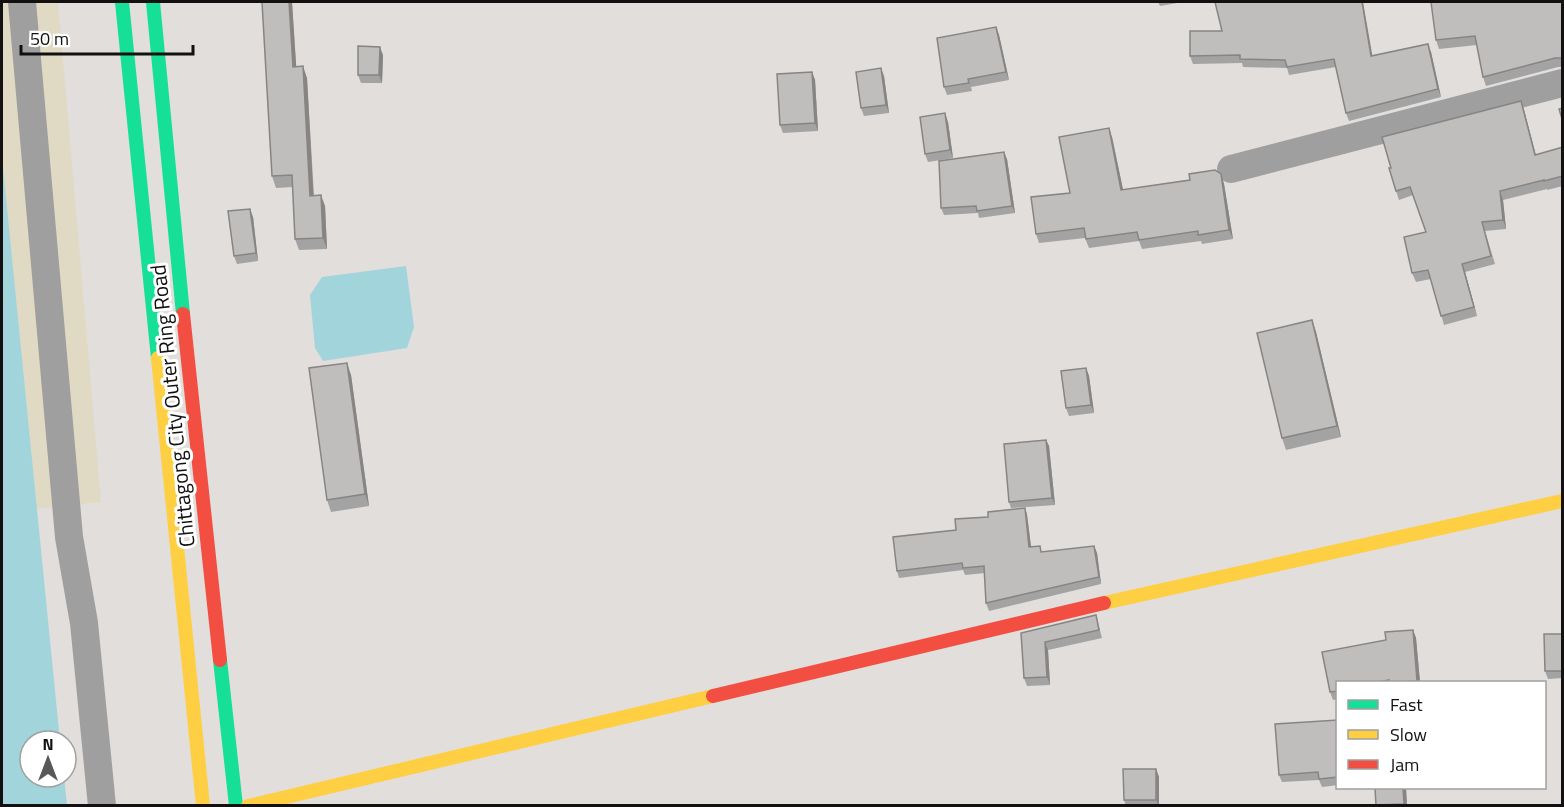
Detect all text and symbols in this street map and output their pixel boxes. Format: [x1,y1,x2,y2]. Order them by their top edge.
scale bar [21,18,194,56]
text: 50 m [30,25,69,52]
street label: Chittagong City Outer Ring Road [141,263,203,549]
legend [1336,681,1546,789]
text: Fast [1390,691,1423,718]
text: Slow [1390,721,1427,748]
north arrow [18,729,78,789]
text: N [42,732,54,756]
text: Jam [1390,751,1419,778]

